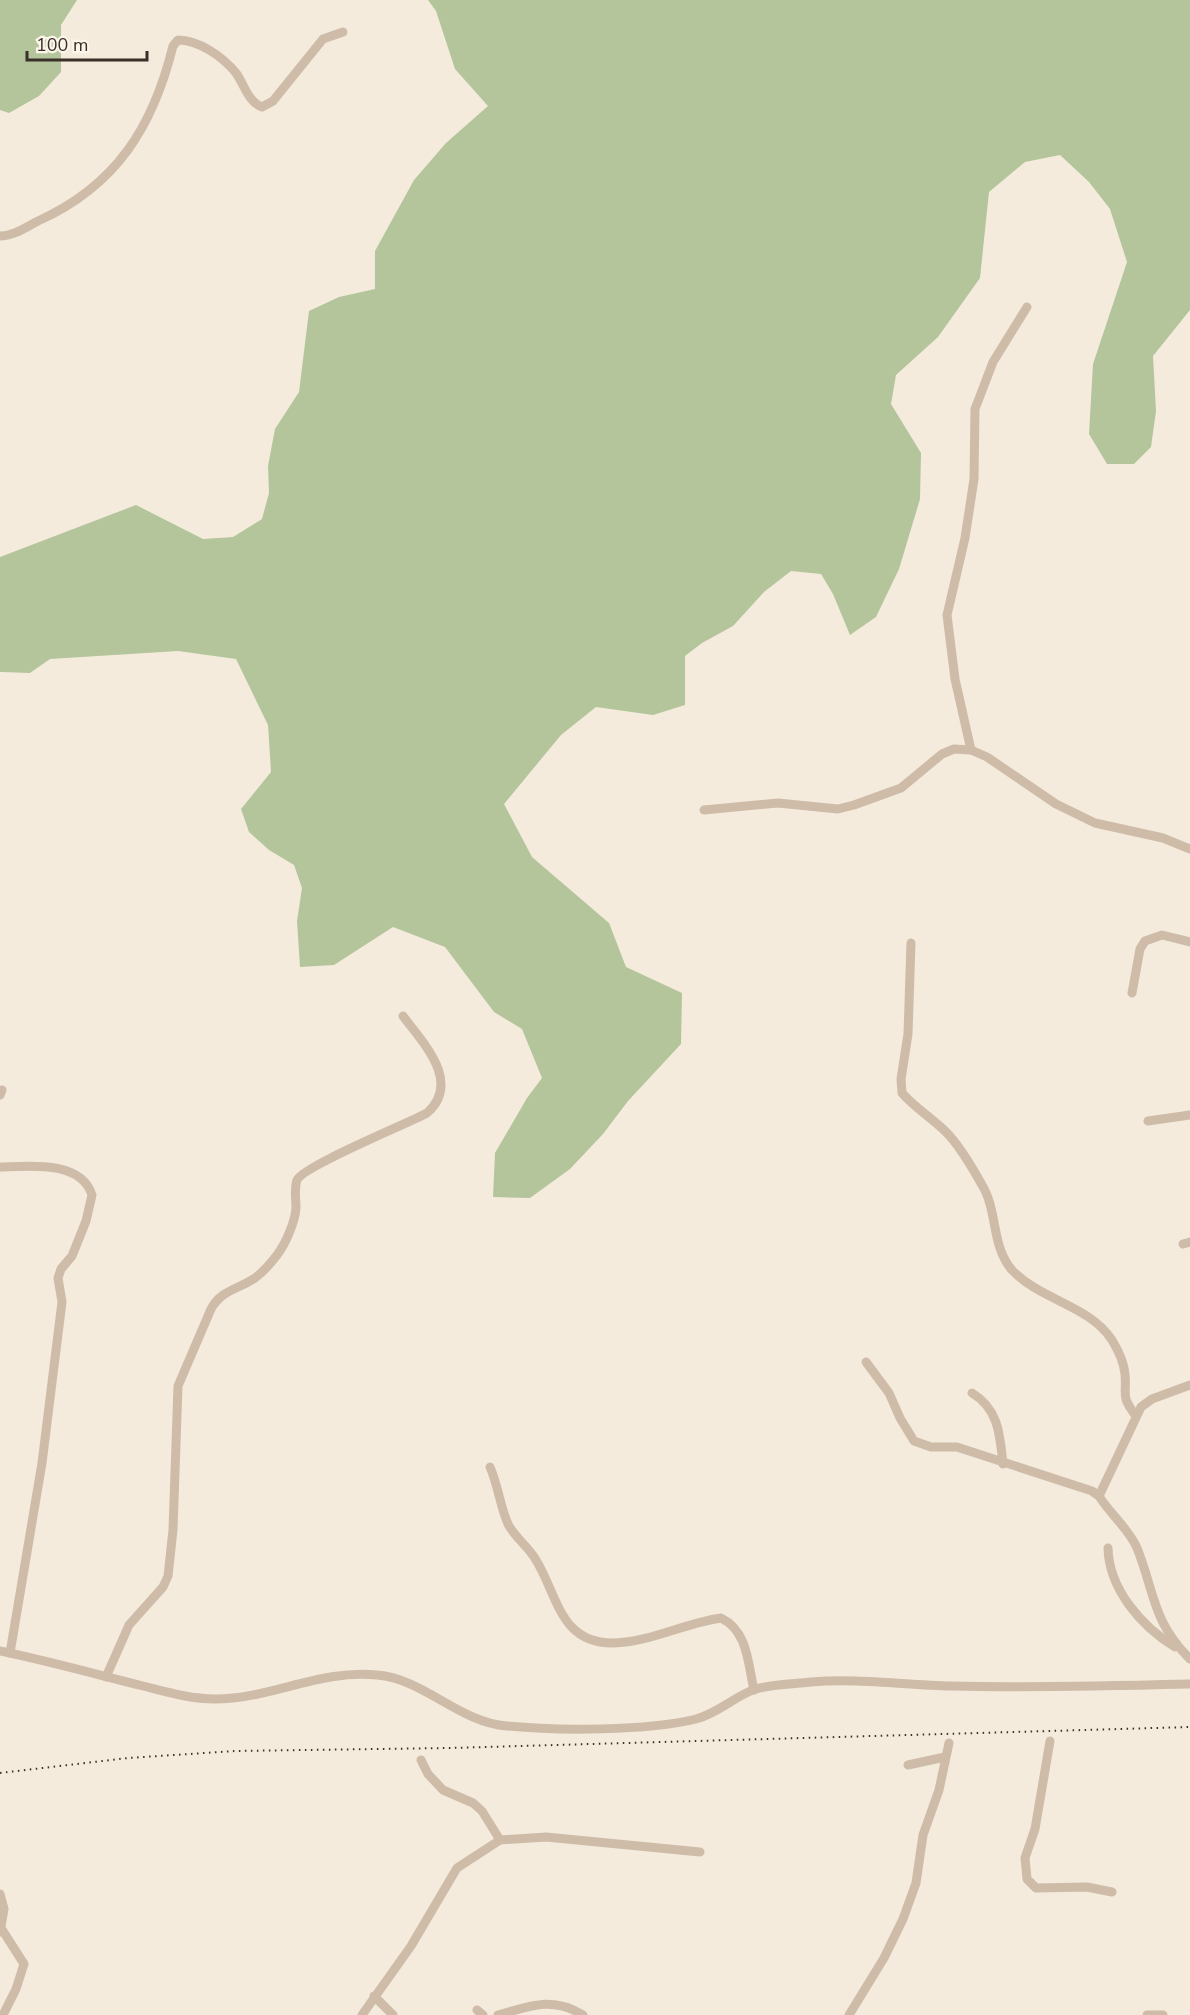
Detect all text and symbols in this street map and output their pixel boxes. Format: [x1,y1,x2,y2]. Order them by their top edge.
scale bar [27,24,147,62]
text: 100 m [36,33,88,57]

